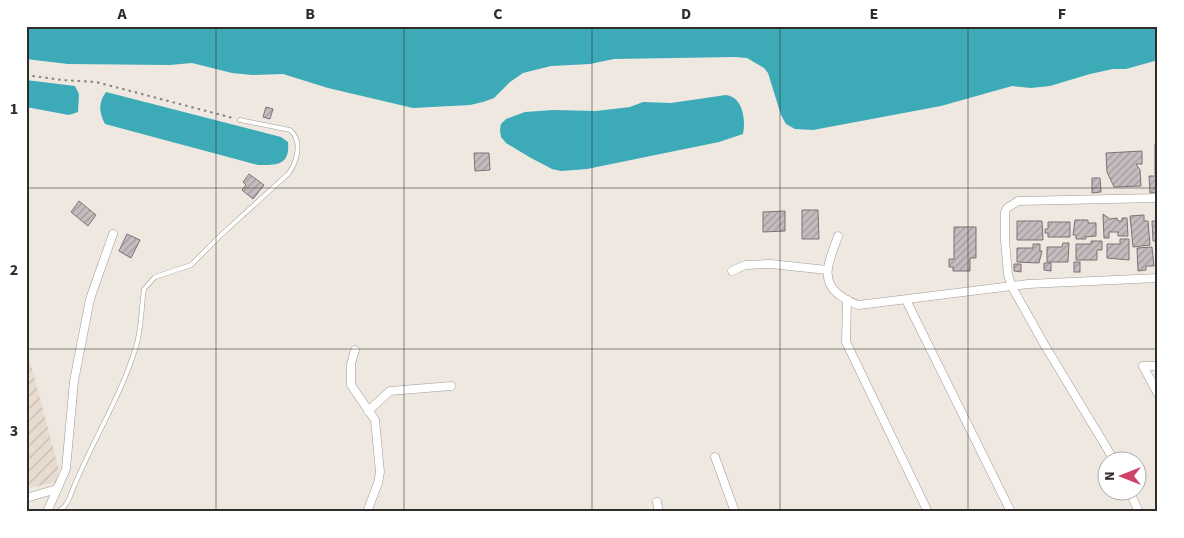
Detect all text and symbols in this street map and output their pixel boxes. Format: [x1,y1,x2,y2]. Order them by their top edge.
text: A [116,3,127,25]
text: B [305,3,315,25]
text: C [493,3,503,25]
text: D [681,3,691,25]
text: E [870,3,878,25]
text: F [1058,3,1066,25]
text: 1 [10,98,18,120]
text: 2 [10,259,18,281]
text: 3 [10,420,18,442]
north arrow [1096,450,1146,500]
text: N [1100,471,1120,481]

